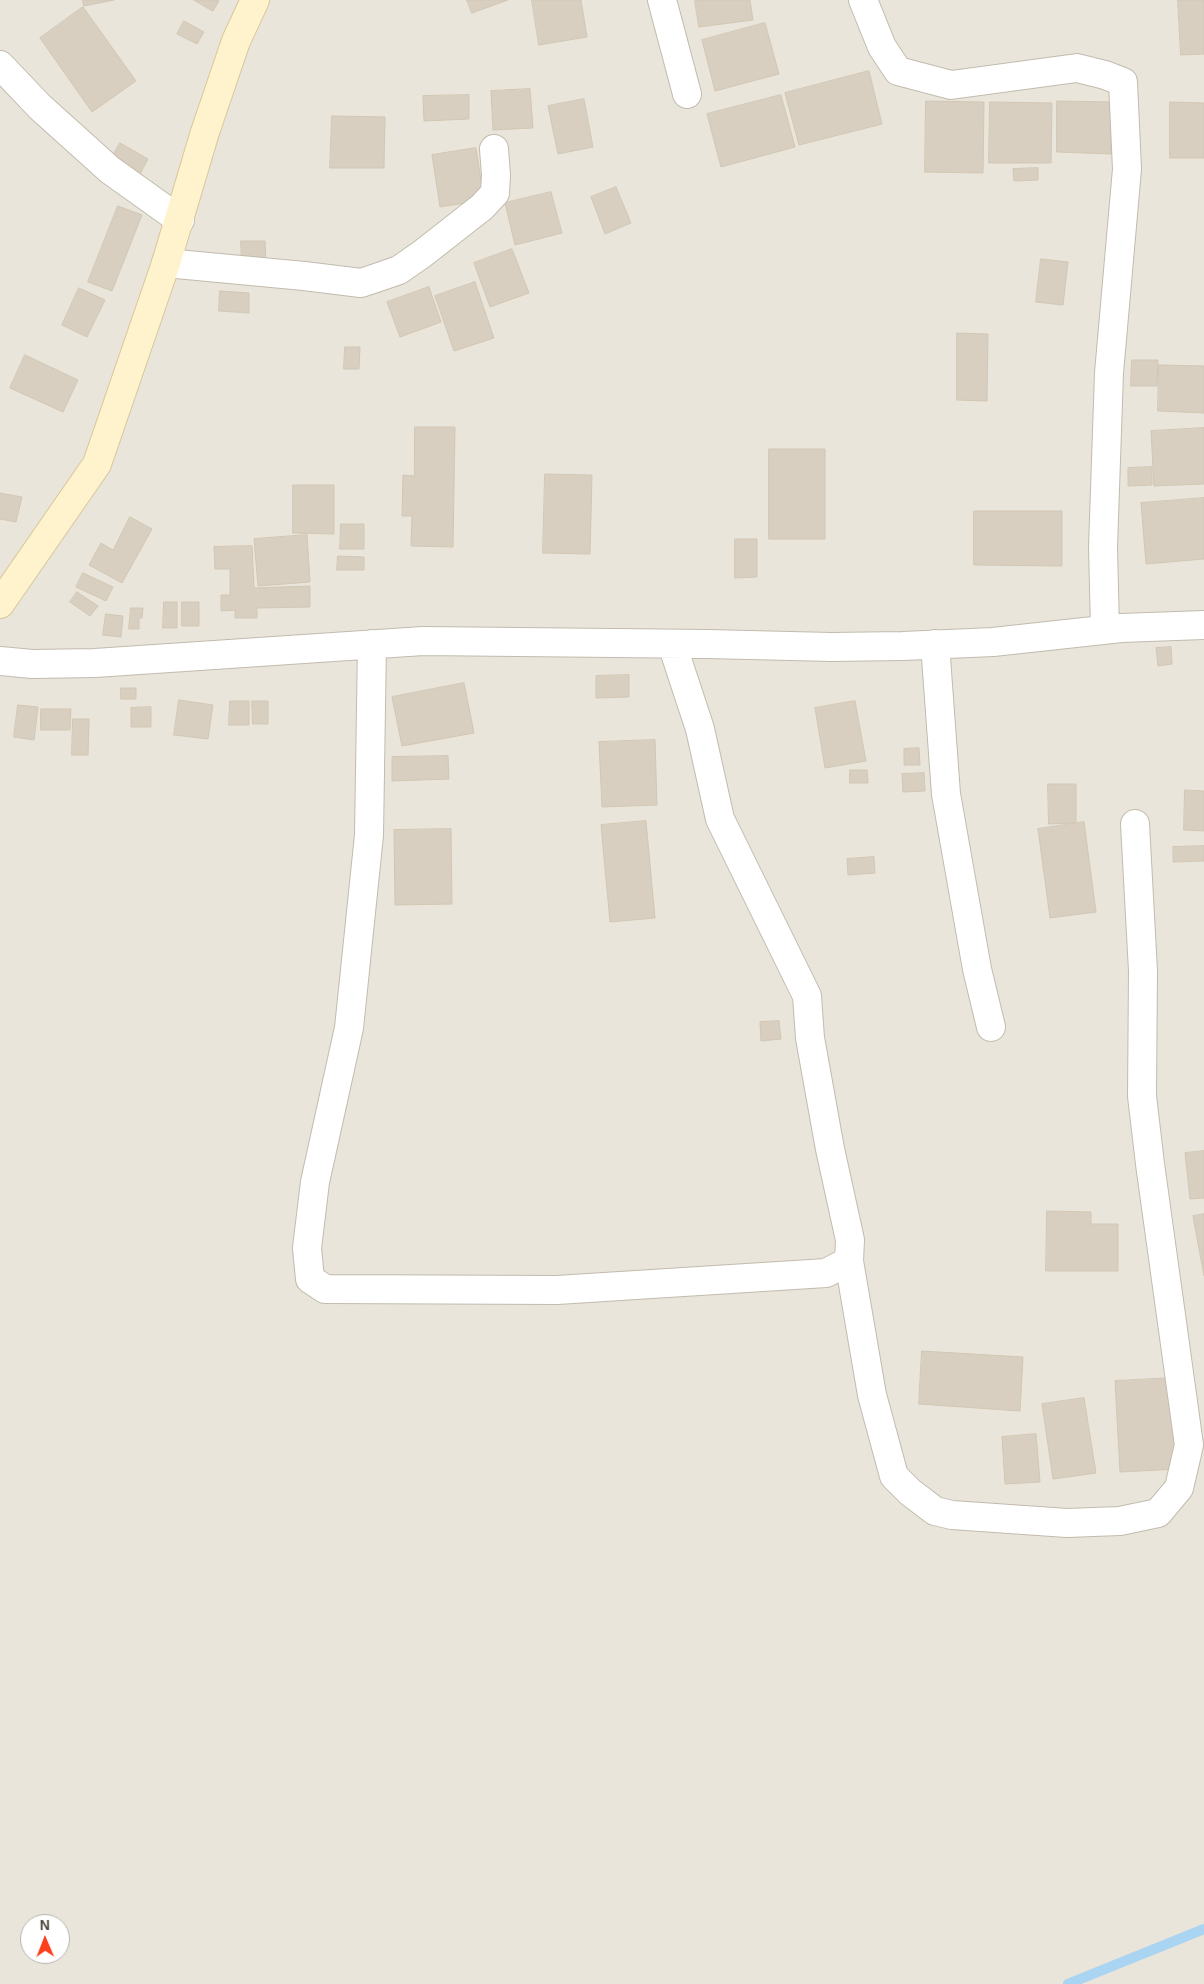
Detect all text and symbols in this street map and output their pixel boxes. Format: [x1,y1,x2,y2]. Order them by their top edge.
north arrow [20,1914,70,1964]
text: N [40,1917,50,1933]

